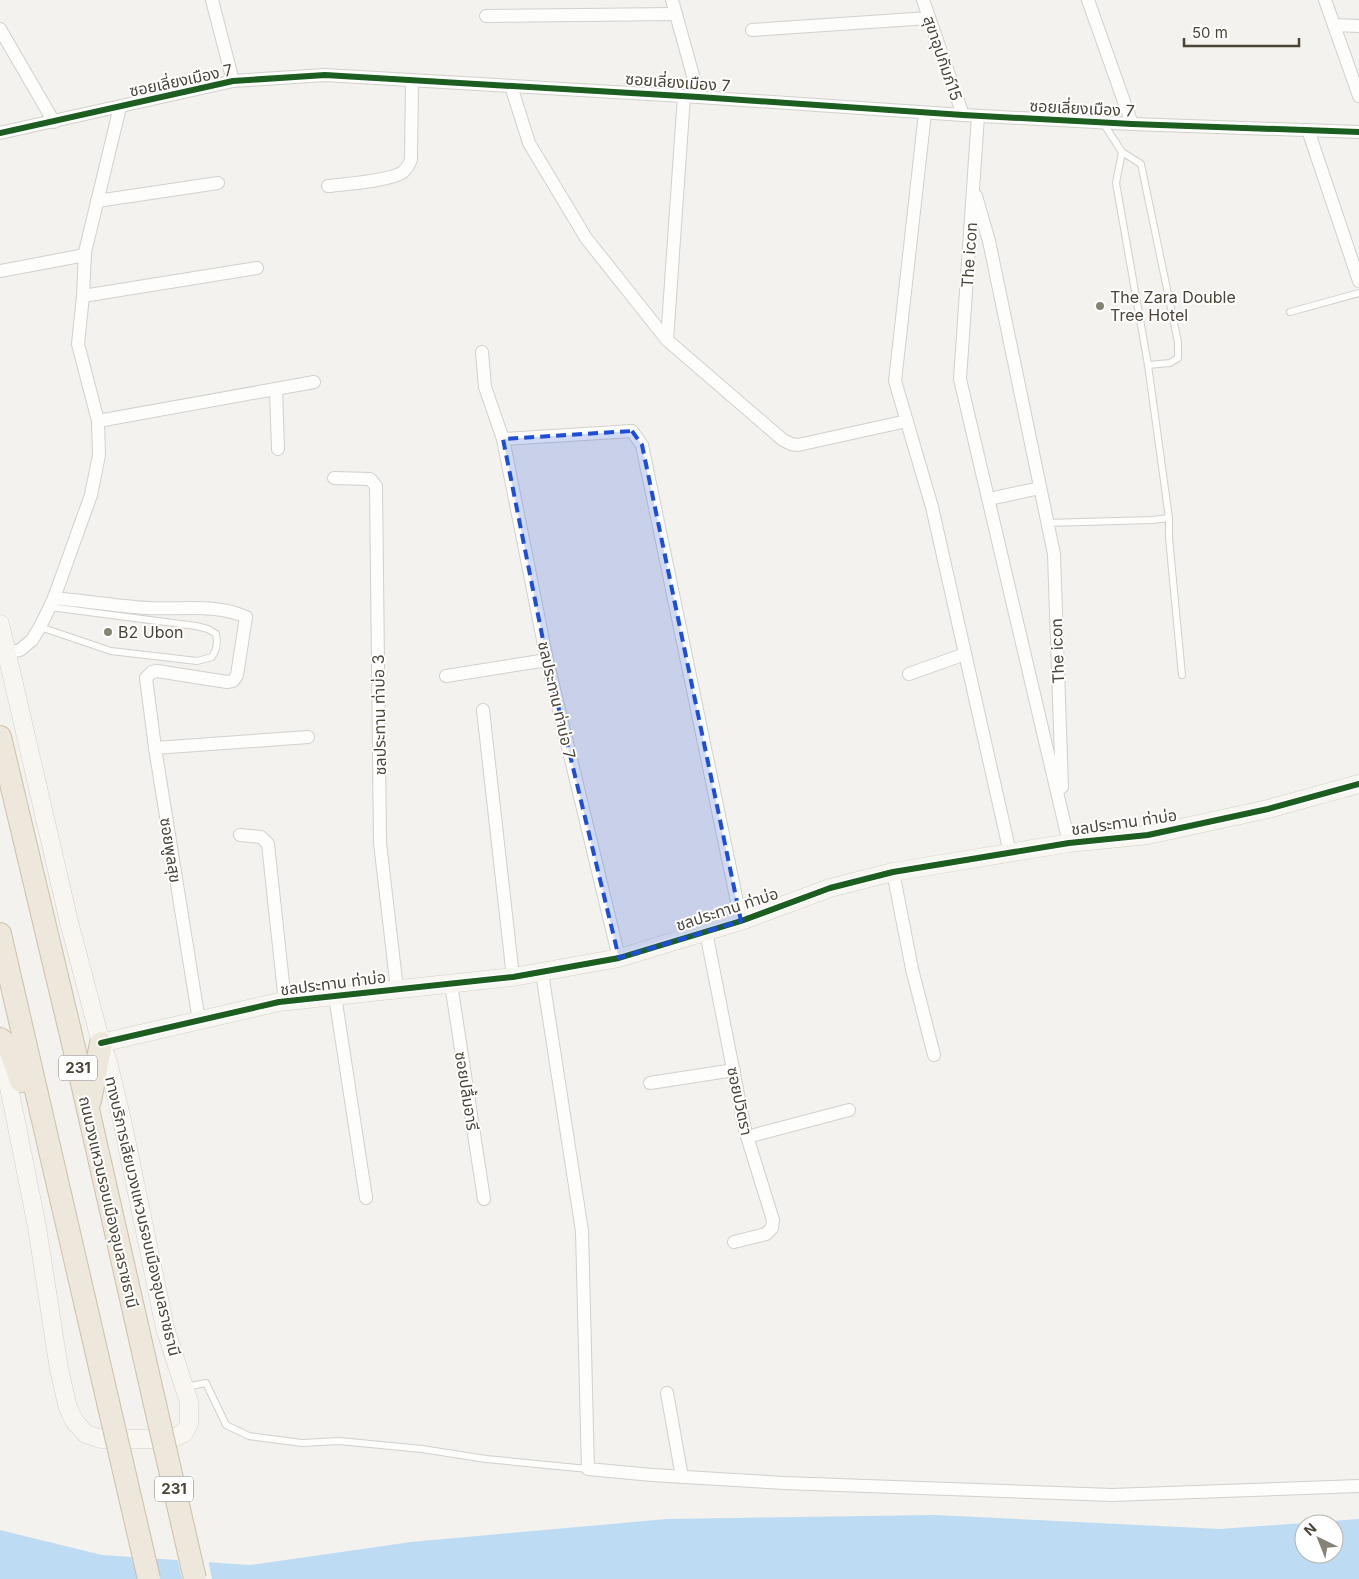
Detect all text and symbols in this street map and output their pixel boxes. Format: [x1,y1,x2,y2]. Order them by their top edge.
street label: สุขาอุปกัมภ์15 [919,13,967,103]
scale bar [1184,15,1299,47]
text: 50 m [1192,23,1228,42]
street label: ซอยเลี่ยงเมือง 7 [127,58,235,101]
street label: ซอยเลี่ยงเมือง 7 [625,67,731,96]
street label: ซอยเลี่ยงเมือง 7 [1029,94,1135,121]
street label: The icon [957,222,981,288]
place label: The Zara Double Tree Hotel [1110,287,1236,325]
marker: The Zara Double Tree Hotel [1094,300,1106,312]
street label: The icon [1046,618,1068,684]
place label: B2 Ubon [118,622,183,642]
marker: B2 Ubon [102,626,114,638]
street label: ชลประทาน ท่าบ่อ 7 [534,639,580,761]
street label: ชลประทาน ท่าบ่อ 3 [368,654,390,776]
street label: ชลประทาน ท่าบ่อ [1070,805,1178,839]
street label: ซอยพูลสุข [156,816,186,884]
street label: ชลประทาน ท่าบ่อ [673,883,781,935]
street label: ชลประทาน ท่าบ่อ [279,967,387,999]
street label: ซอยปลื้มอารี [451,1050,484,1132]
road number: 231 [59,1056,97,1080]
street label: ซอยปวิตรา [723,1065,757,1137]
street label: ทางบริการเลียบวงแหวนรอบเมืองอุบลราชธานี [101,1074,185,1358]
street label: ถนนวงแหวนรอบเมืองอุบลราชธานี [75,1094,143,1310]
road number: 231 [155,1476,193,1502]
north arrow [1294,1514,1344,1564]
text: N [1300,1519,1319,1539]

